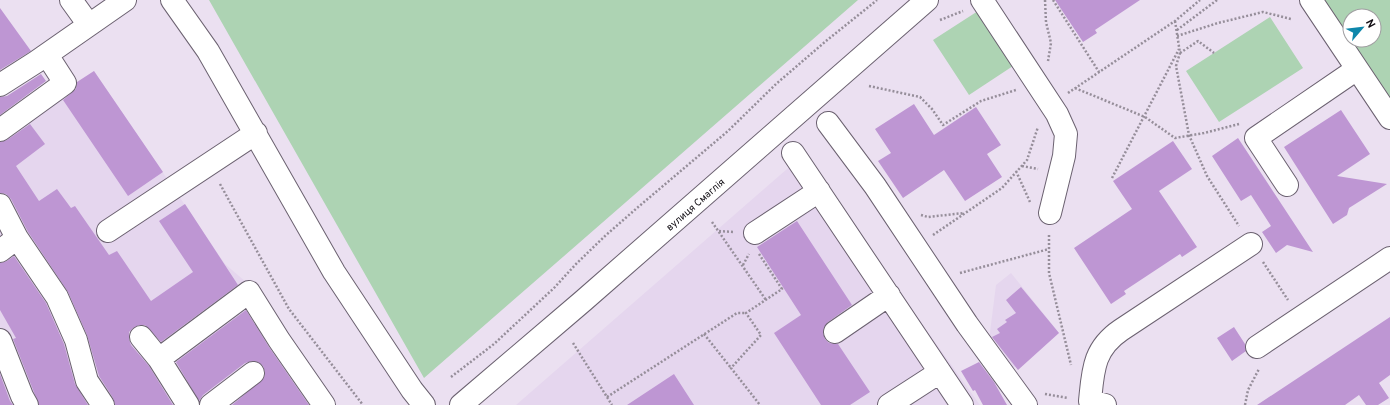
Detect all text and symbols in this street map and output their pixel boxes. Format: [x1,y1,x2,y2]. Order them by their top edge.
north arrow [1342,8,1382,48]
text: N [1362,17,1378,31]
street label: вулиця Смаглія [664,176,728,234]

